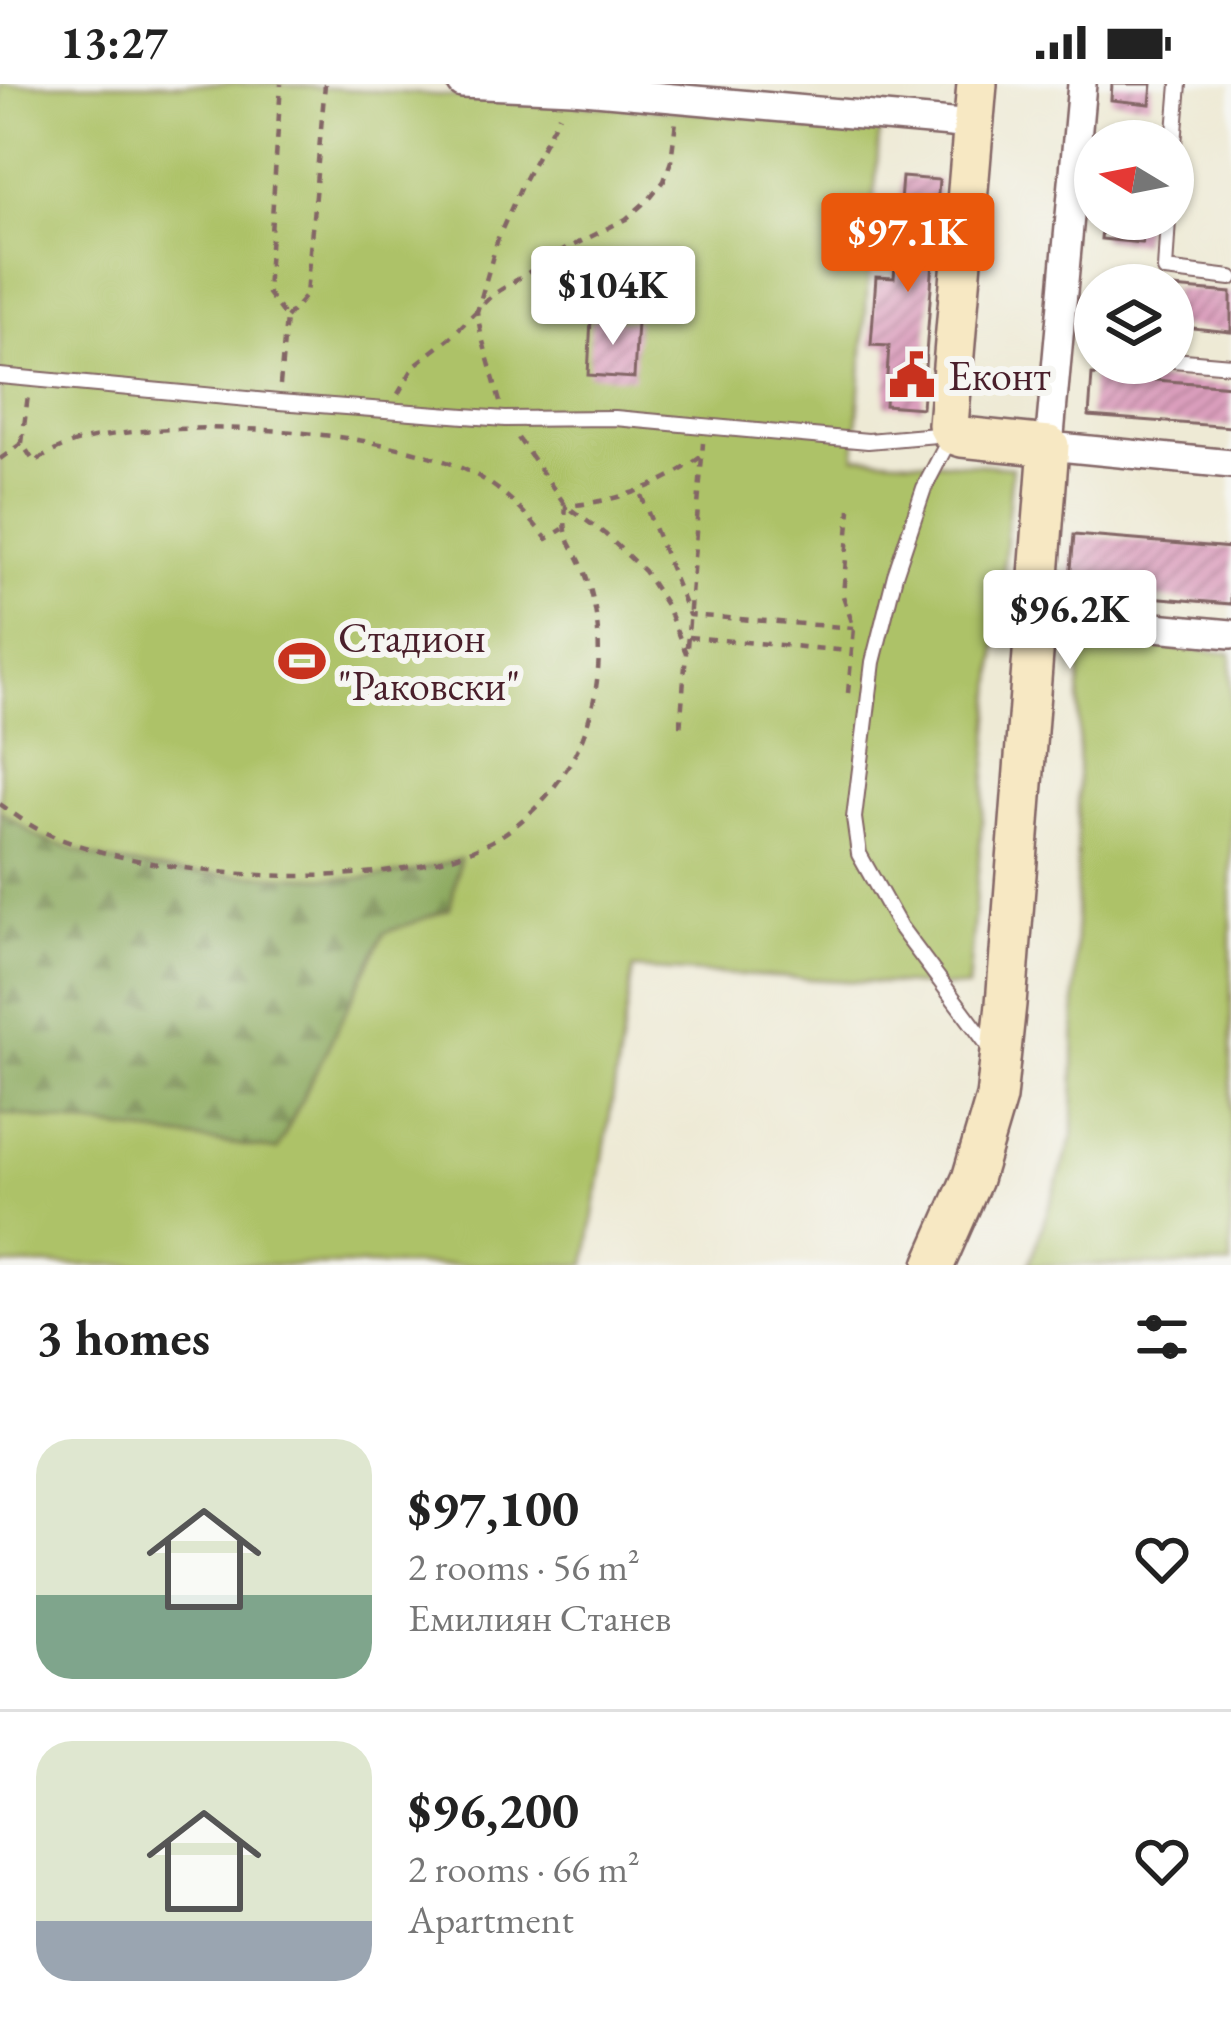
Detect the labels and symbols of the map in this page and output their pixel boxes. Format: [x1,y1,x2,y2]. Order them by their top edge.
north arrow [1074,120,1194,240]
pin: $97.1K [810,193,1006,295]
pin: $104K [529,246,697,348]
place label: Еконт [948,348,1051,403]
public building icon: Еконт [887,350,937,400]
pin: $96.2K [972,570,1168,672]
place label: Стадион "Раковски" [338,610,520,713]
sports icon: Стадион "Раковски" [277,636,327,686]

